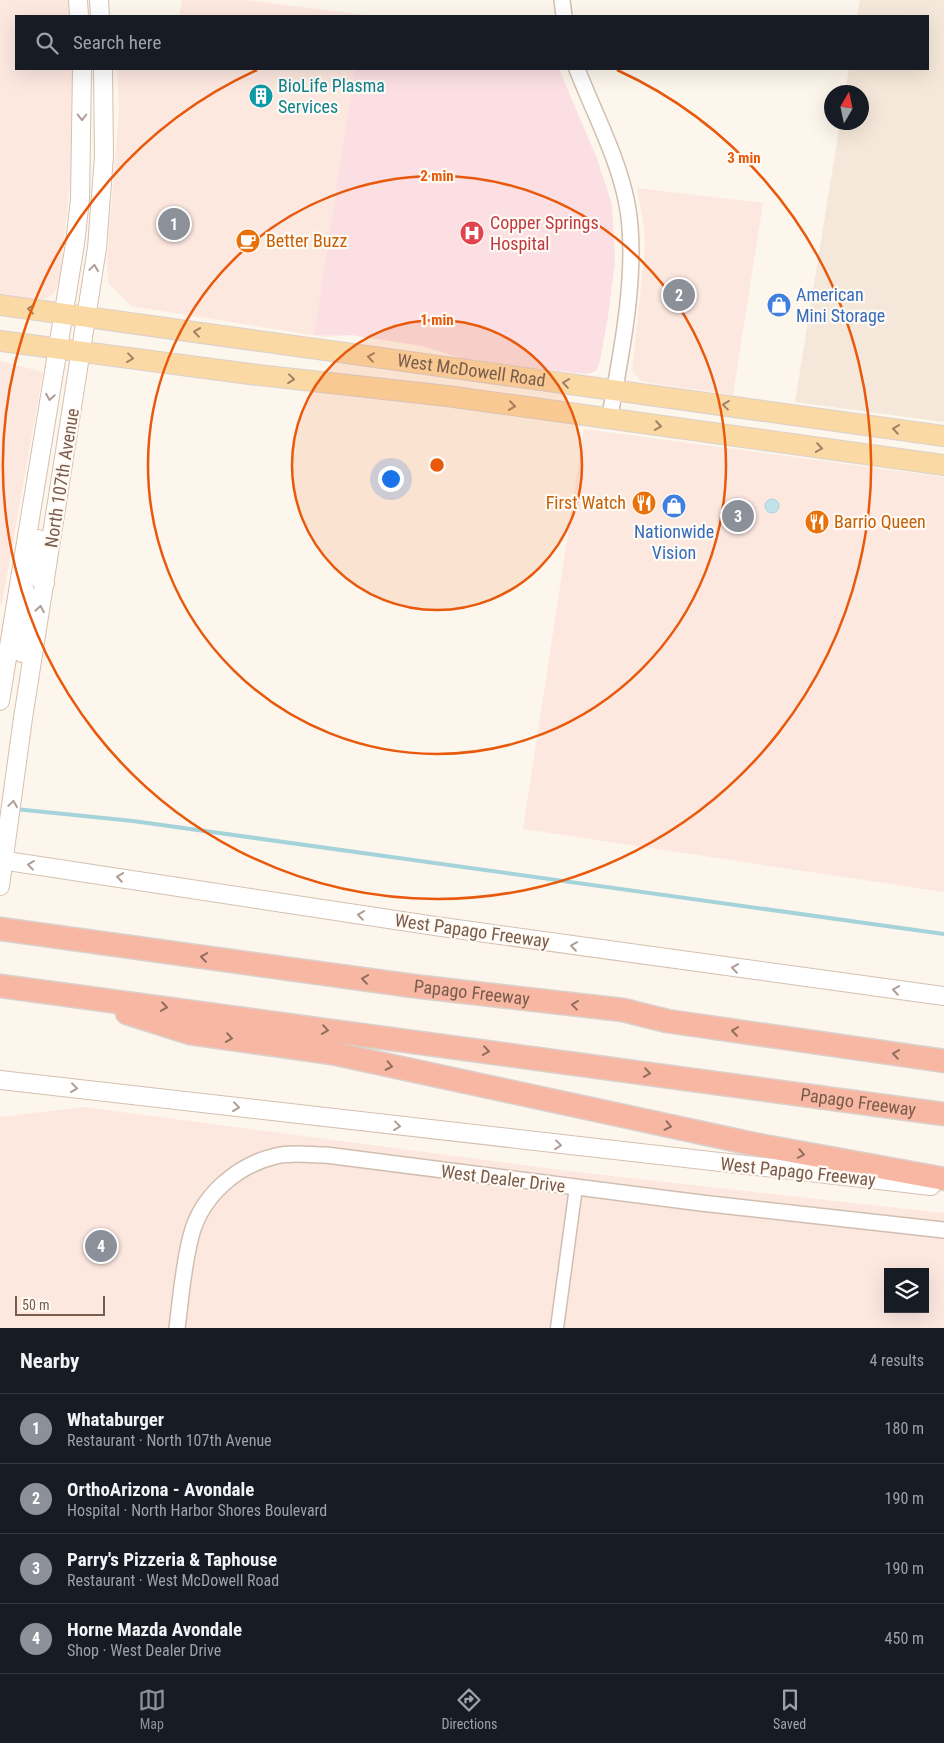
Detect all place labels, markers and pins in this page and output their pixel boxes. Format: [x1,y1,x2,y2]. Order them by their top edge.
place label: BioLife Plasma Services [278,75,385,117]
building icon: BioLife Plasma Services [248,83,274,109]
pin: 1 [158,205,190,243]
place label: Copper Springs Hospital [490,212,599,254]
hospital icon: Copper Springs Hospital [459,220,485,246]
cafe icon: Better Buzz [235,228,261,254]
place label: Better Buzz [266,230,347,251]
pin: 2 [663,276,695,314]
place label: American Mini Storage [796,284,885,326]
shop icon: American Mini Storage [766,292,792,318]
centre of rings [428,456,446,474]
restaurant icon: First Watch [631,490,657,516]
place label: First Watch [546,492,626,513]
shop icon: Nationwide Vision [661,493,687,519]
pin: 3 [722,497,754,535]
restaurant icon: Barrio Queen [804,509,830,535]
place label: Barrio Queen [834,511,926,532]
place label: Nationwide Vision [634,521,714,563]
pin: 4 [85,1227,117,1265]

